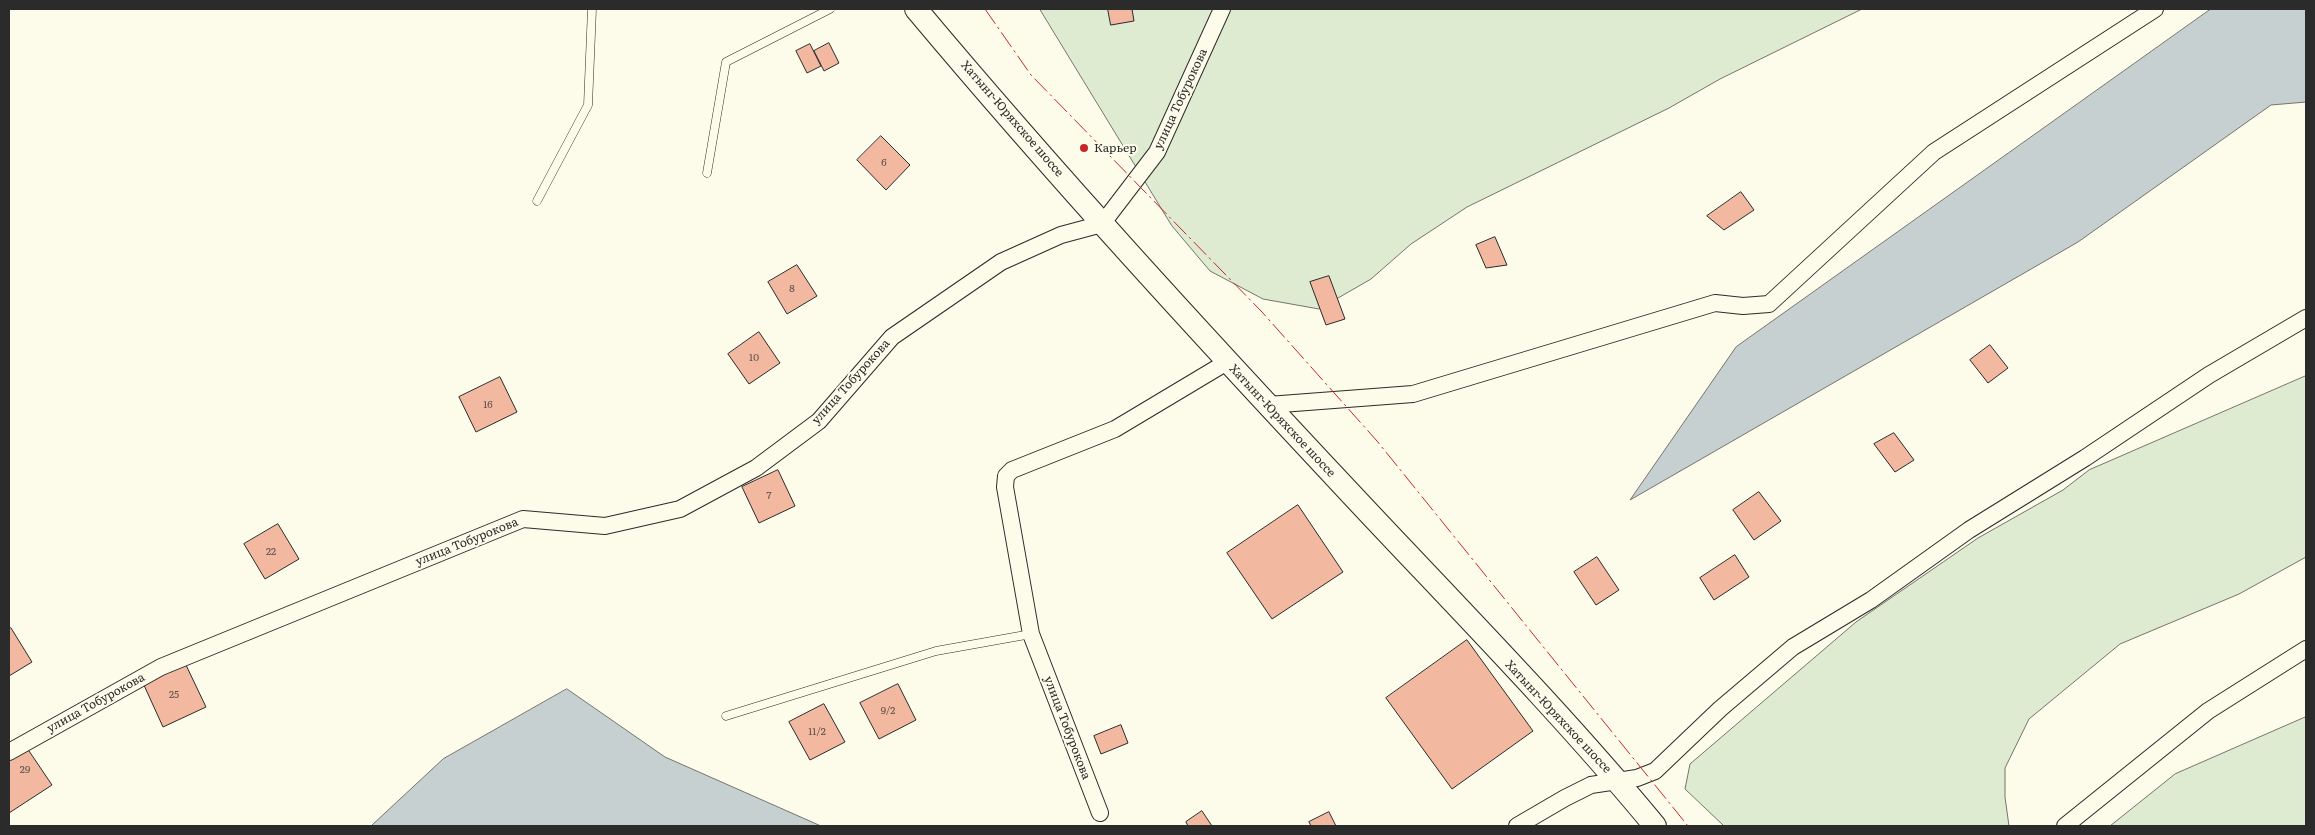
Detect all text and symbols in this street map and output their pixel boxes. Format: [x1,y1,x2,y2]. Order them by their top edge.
street label: улица Тобурокова [1151,46,1211,152]
street label: Хатынг-Юряхское шоссе [958,58,1066,180]
place label: Карьер [1094,141,1137,155]
marker: Карьер [1078,142,1090,154]
house number: 6 [881,157,887,169]
house number: 8 [789,283,795,295]
street label: улица Тобурокова [809,336,893,428]
house number: 10 [749,352,759,364]
street label: Хатынг-Юряхское шоссе [1226,362,1338,480]
house number: 16 [483,399,493,411]
house number: 7 [766,490,772,502]
street label: улица Тобурокова [414,515,520,569]
house number: 22 [266,546,276,558]
street label: Хатынг-Юряхское шоссе [1502,658,1614,776]
street label: улица Тобурокова [45,670,147,736]
street label: улица Тобурокова [1041,674,1093,782]
house number: 25 [169,689,179,701]
house number: 9/2 [881,705,895,717]
house number: 11/2 [808,726,826,738]
house number: 29 [20,764,30,776]

